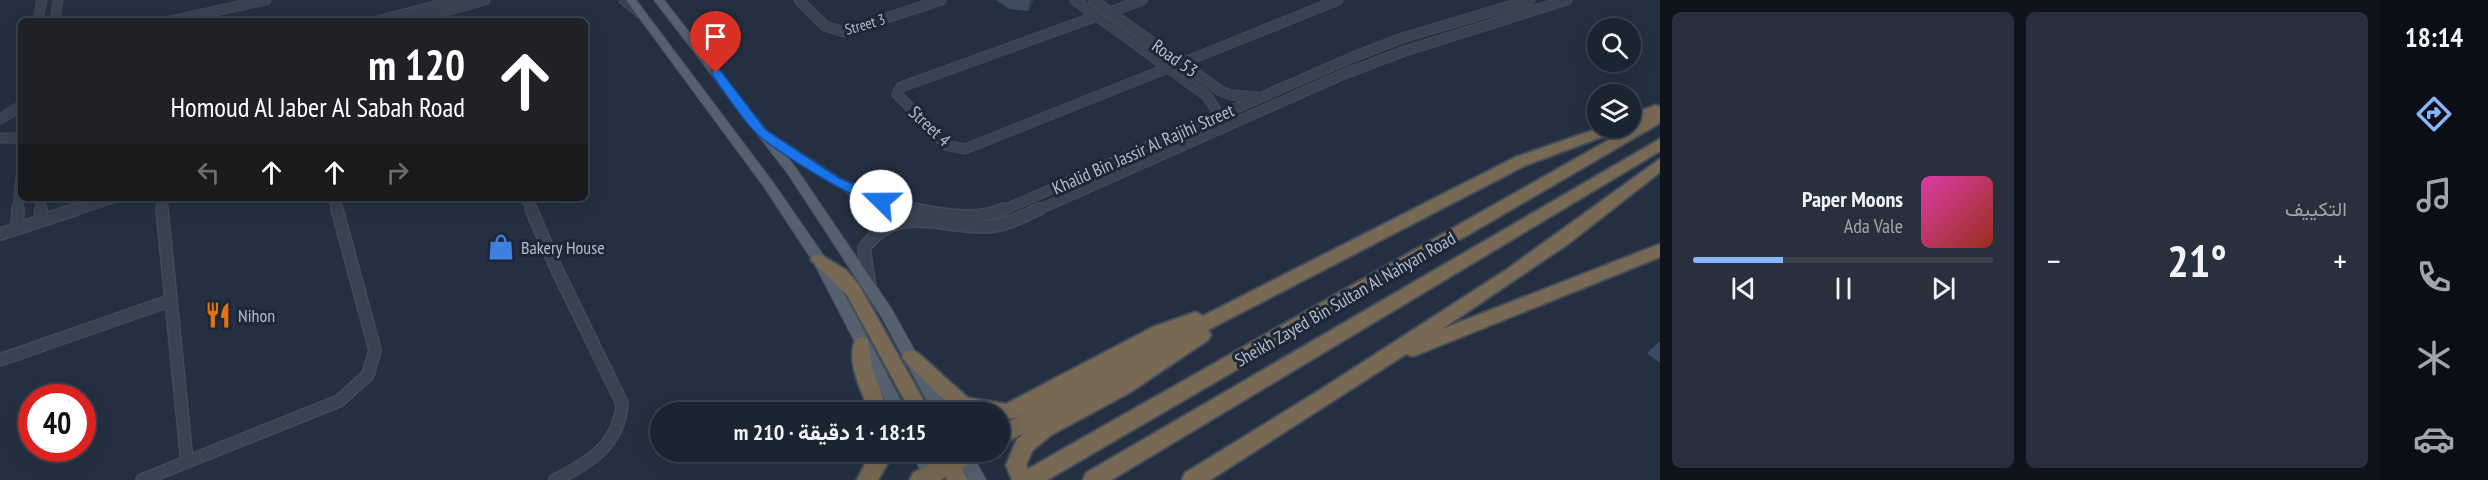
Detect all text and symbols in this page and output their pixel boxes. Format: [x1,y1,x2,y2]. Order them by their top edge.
street label: Street 3 [843,9,887,39]
pin [690,11,741,73]
map controls [1587,18,1641,138]
button: search [1587,18,1641,72]
icon: arrive [699,20,732,53]
text: 18:14 [2405,20,2463,54]
street label: Road 53 [1148,34,1202,82]
text: 120 m [368,37,465,92]
icon: ahead [486,42,564,120]
button: layers [1587,84,1641,138]
text: Homoud Al Jaber Al Sabah Road [171,90,465,124]
icon: directions [2413,93,2455,135]
street label: Khalid Bin Jassir Al Rajihi Street [1048,98,1238,200]
street label: Street 4 [904,101,956,151]
icon: left [192,156,225,189]
icon: ahead [255,156,288,189]
icon: ahead [318,156,351,189]
icon: right [381,156,414,189]
position arrow [849,169,913,233]
icon: music [2413,174,2455,216]
text: Paper Moons [1802,185,1903,213]
text: التكييف [2285,196,2347,222]
text: Ada Vale [1844,213,1903,239]
street label: Sheikh Zayed Bin Sultan Al Nahyan Road [1231,226,1459,372]
text: 21° [2167,231,2227,289]
shop icon: Bakery House [486,232,516,262]
place label: Bakery House [521,236,605,259]
text: − [2047,239,2061,282]
text: + [2333,239,2347,282]
icon: phone [2413,256,2455,298]
icon: previous [1727,272,1760,305]
icon: pause [1827,272,1860,305]
icon: next [1927,272,1960,305]
restaurant icon: Nihon [203,300,233,330]
place label: Nihon [238,304,275,327]
icon: climate [2413,337,2455,379]
speed limit sign: 40 [18,384,96,462]
text: 18:15 · 1 دقيقة · 210 m [734,418,926,446]
icon: car [2413,418,2455,460]

